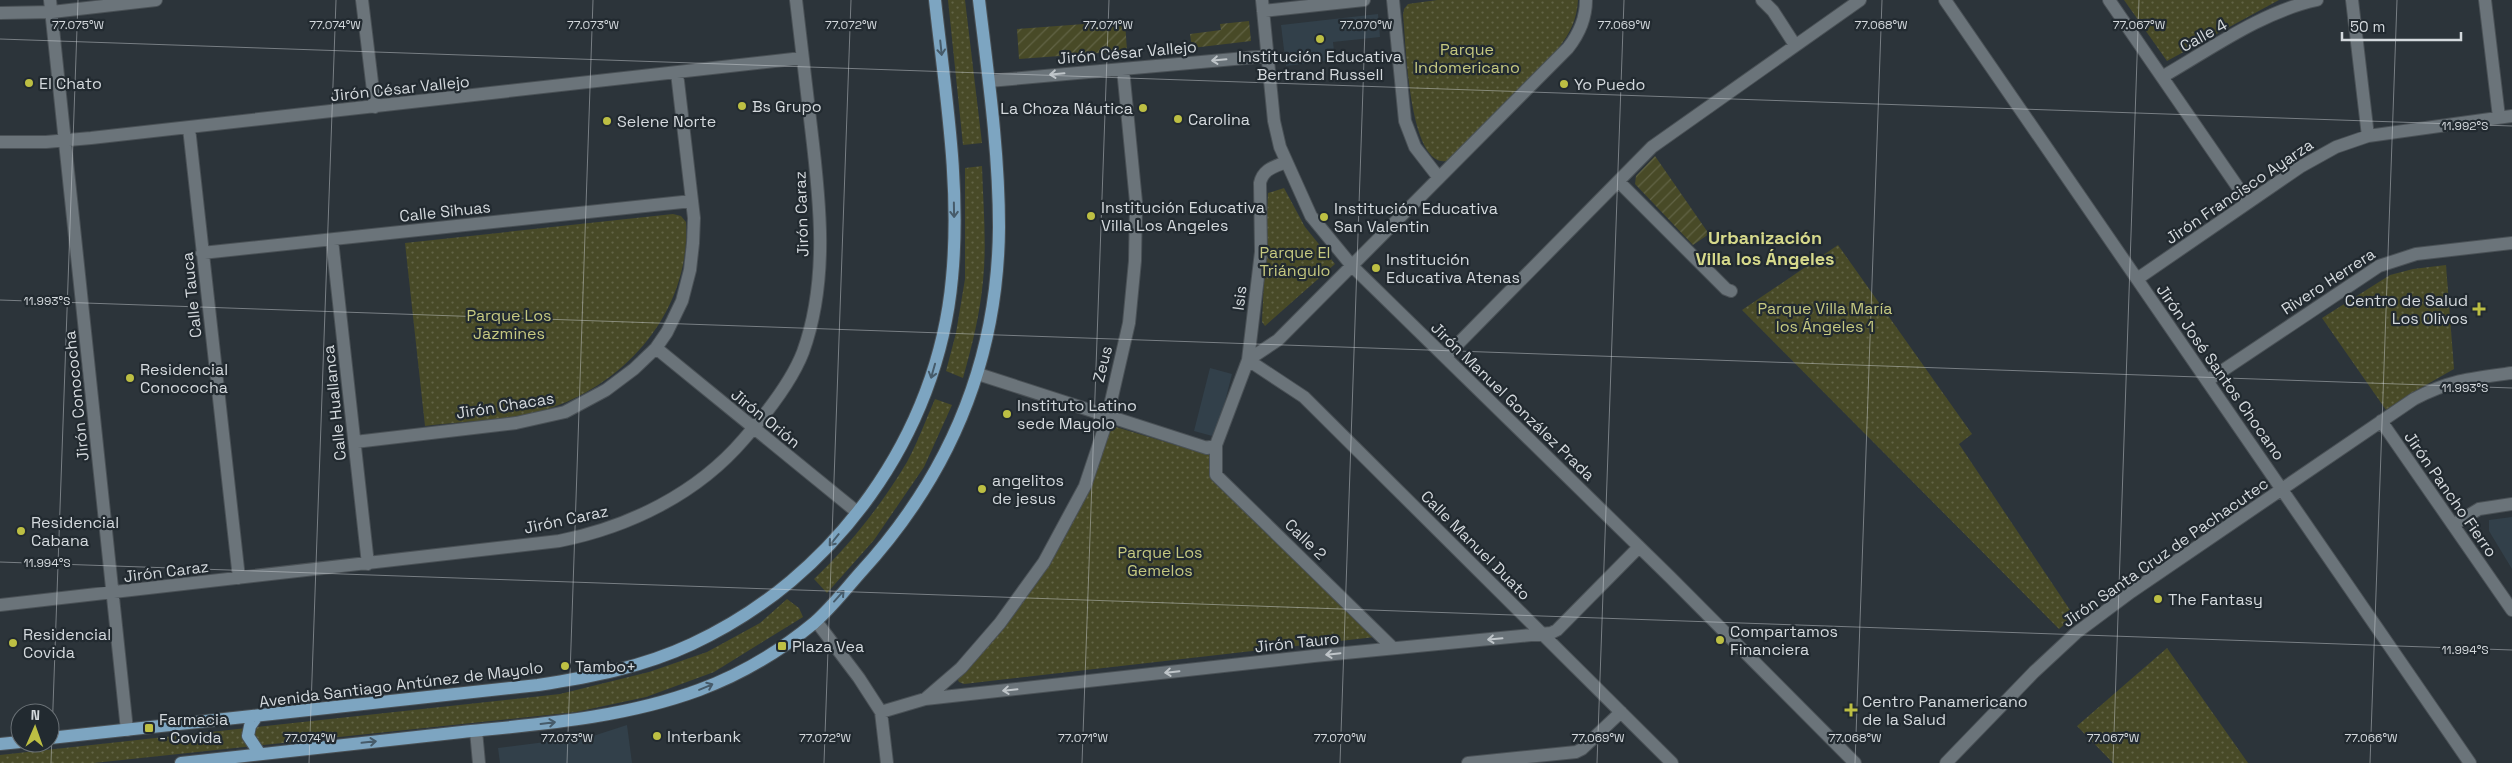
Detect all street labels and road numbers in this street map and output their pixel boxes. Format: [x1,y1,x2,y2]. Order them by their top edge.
street label: Calle 4 [2176,14,2231,57]
street label: Jirón César Vallejo [1056,36,1198,69]
street label: Jirón César Vallejo [329,71,471,106]
street label: Jirón Francisco Ayarza [2161,134,2317,249]
street label: Jirón Caraz [790,171,813,257]
street label: Calle Sihuas [398,196,492,227]
street label: Rivero Herrera [2277,243,2379,320]
street label: Calle Tauca [177,251,206,339]
street label: Jirón José Santos Chocano [2152,280,2290,465]
street label: Isis [1228,285,1251,312]
street label: Jirón Manuel González Prada [1426,317,1599,485]
street label: Jirón Conococha [59,330,94,462]
street label: Calle Huallanca [318,344,351,462]
street label: Zeus [1088,344,1117,384]
street label: Jirón Orión [727,384,805,453]
street label: Jirón Chacas [454,387,556,424]
street label: Jirón Pancho Fierro [2399,427,2502,561]
street label: Jirón Santa Cruz de Pachacutec [2058,473,2272,632]
street label: Calle Manuel Duato [1416,486,1535,605]
street label: Jirón Caraz [522,500,610,539]
street label: Calle 2 [1280,514,1331,564]
street label: Jirón Caraz [122,556,210,587]
street label: Jirón Tauro [1254,628,1340,657]
street label: Avenida Santiago Antúnez de Mayolo [258,657,544,712]

